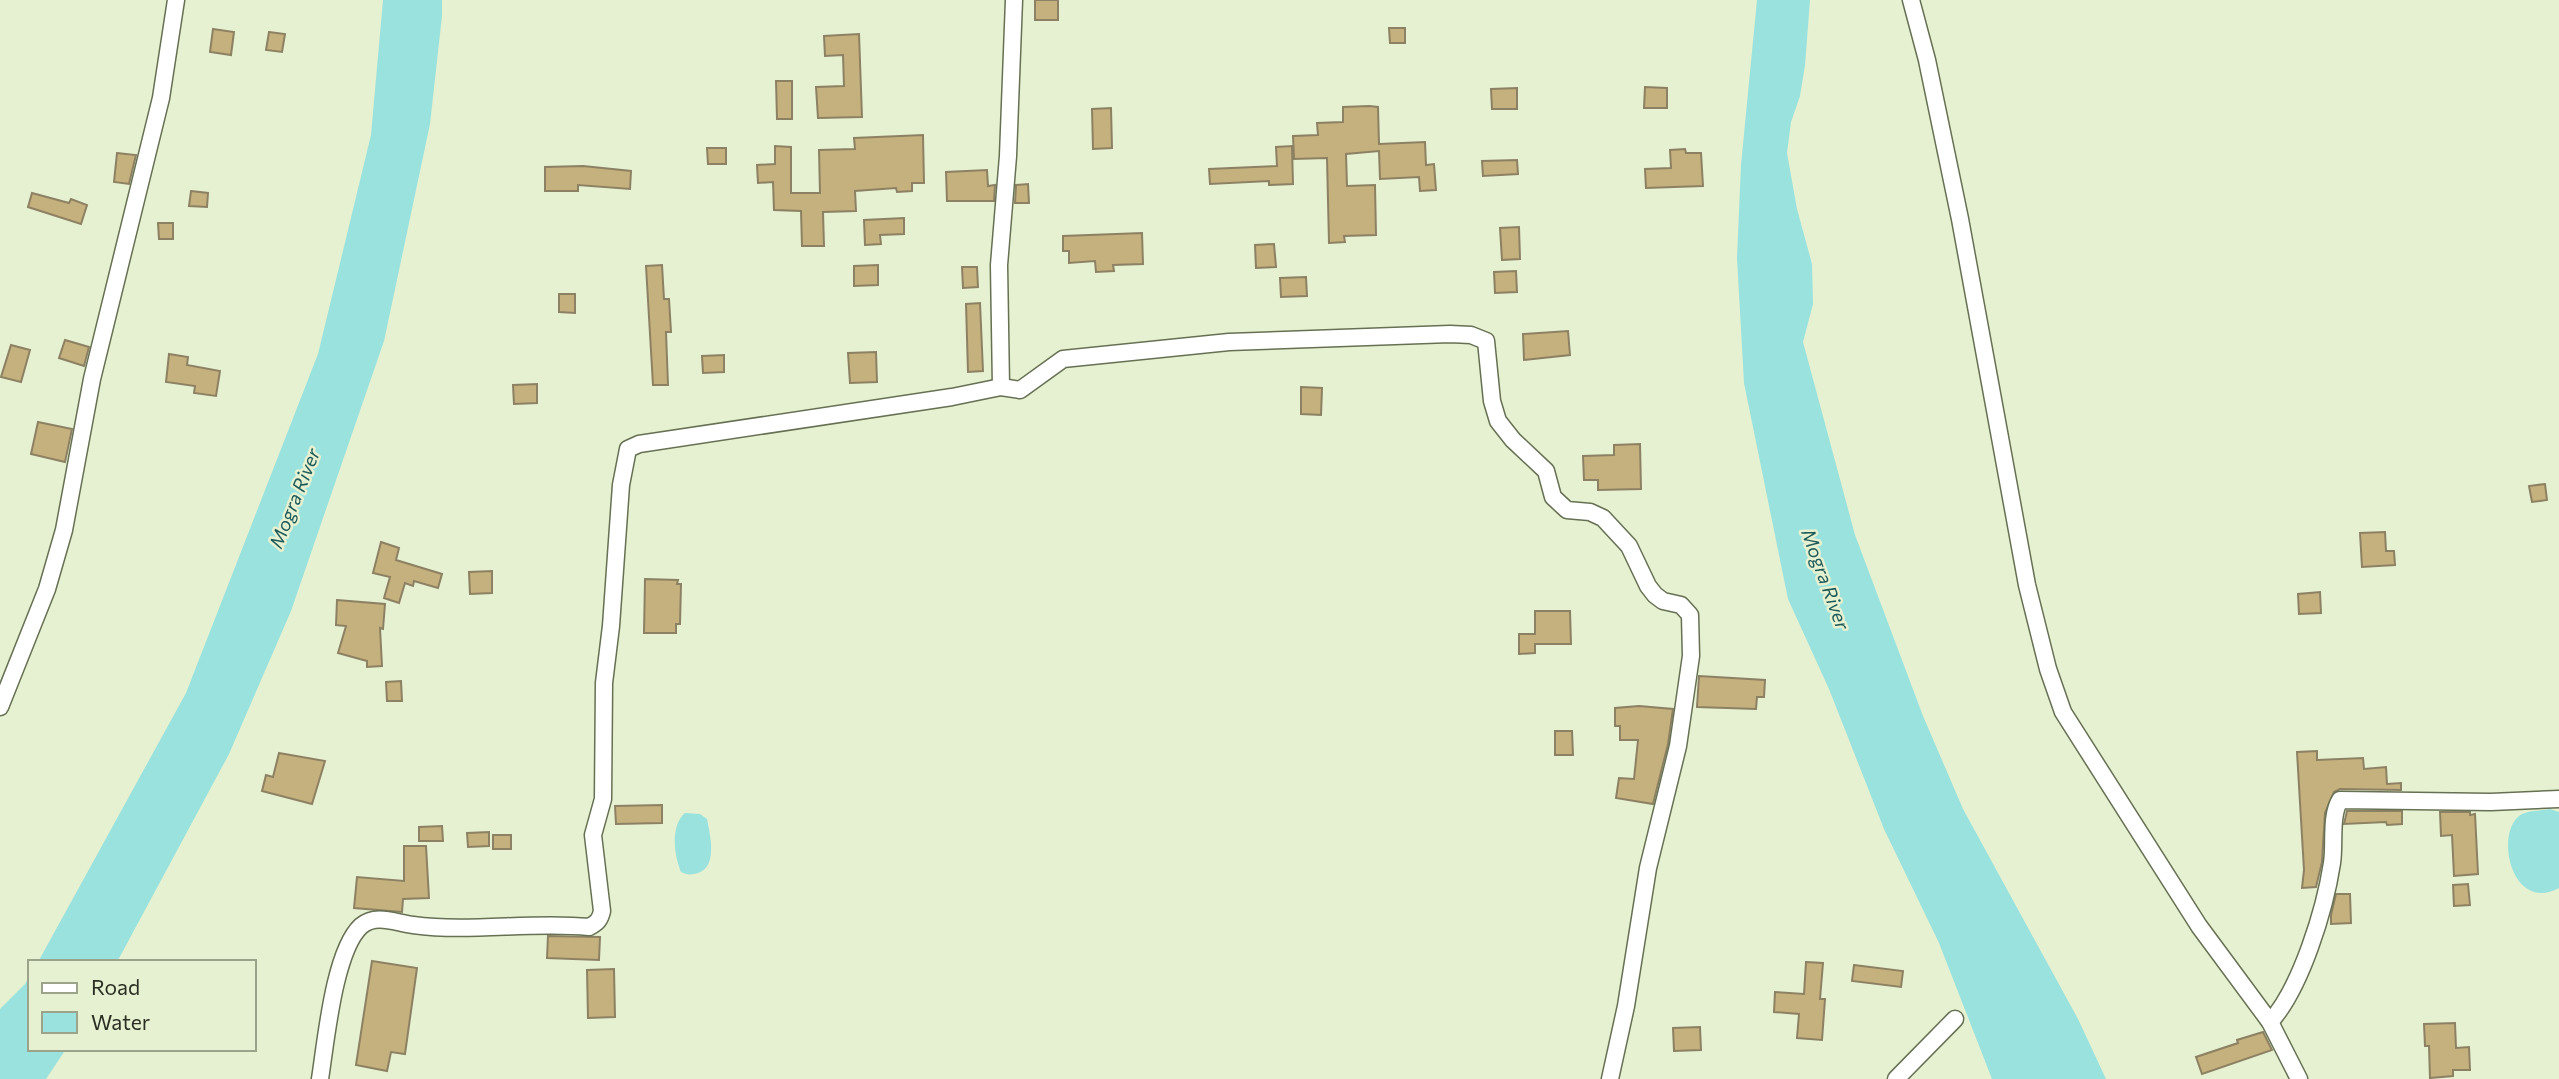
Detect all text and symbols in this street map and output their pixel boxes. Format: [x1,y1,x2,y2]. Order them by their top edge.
water label: Mogra River [264,443,325,551]
water label: Mogra River [1797,525,1855,634]
legend [28,960,256,1051]
text: Road [91,974,140,999]
text: Water [91,1009,150,1034]

